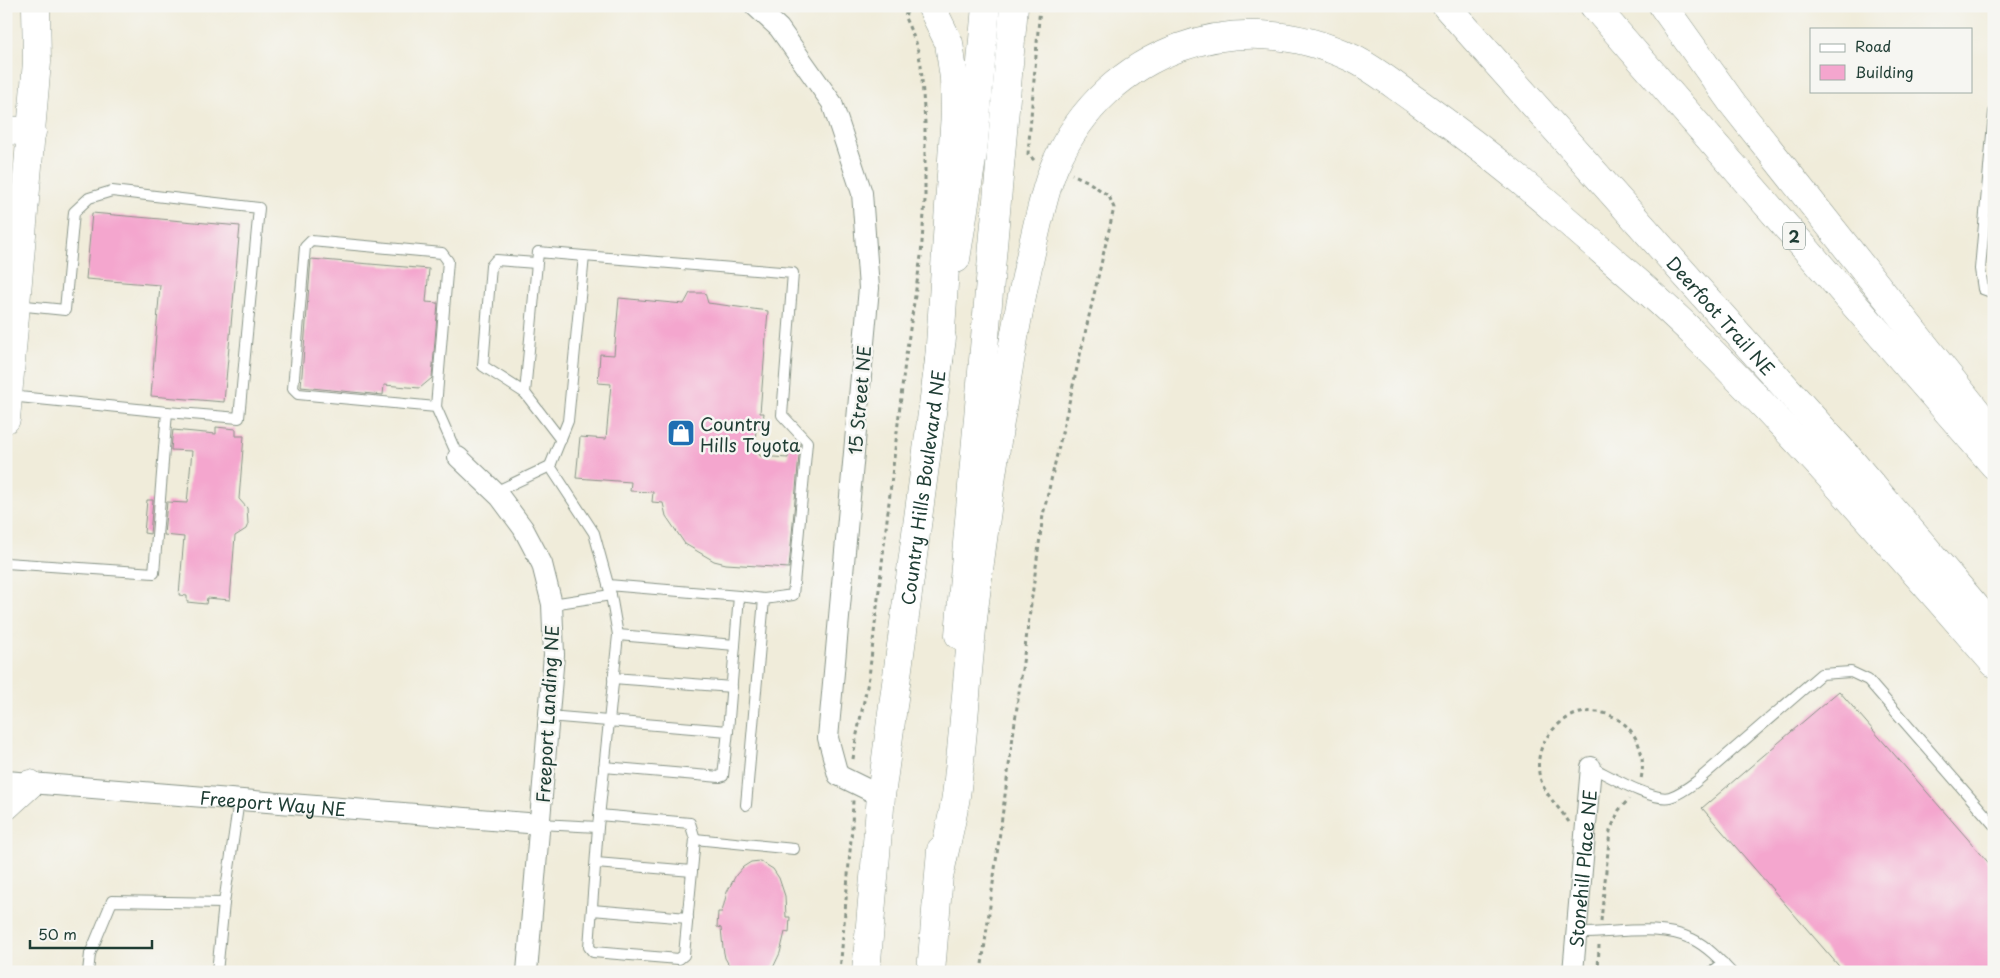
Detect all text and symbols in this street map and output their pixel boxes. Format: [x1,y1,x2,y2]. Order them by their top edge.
legend [1810,28,1972,92]
text: Road [1855,34,1891,57]
text: Building [1855,60,1914,83]
road number: 2 [1783,222,1805,250]
street label: Deerfoot Trail NE [1661,250,1782,381]
street label: 15 Street NE [841,344,877,456]
street label: Country Hills Boulevard NE [893,368,951,607]
place label: Country Hills Toyota [700,410,801,458]
shop icon: Country Hills Toyota [666,418,696,448]
street label: Freeport Landing NE [529,624,565,804]
street label: Freeport Way NE [199,783,347,822]
street label: Stonehill Place NE [1562,788,1602,948]
scale bar [30,918,152,950]
text: 50 m [38,922,77,945]

